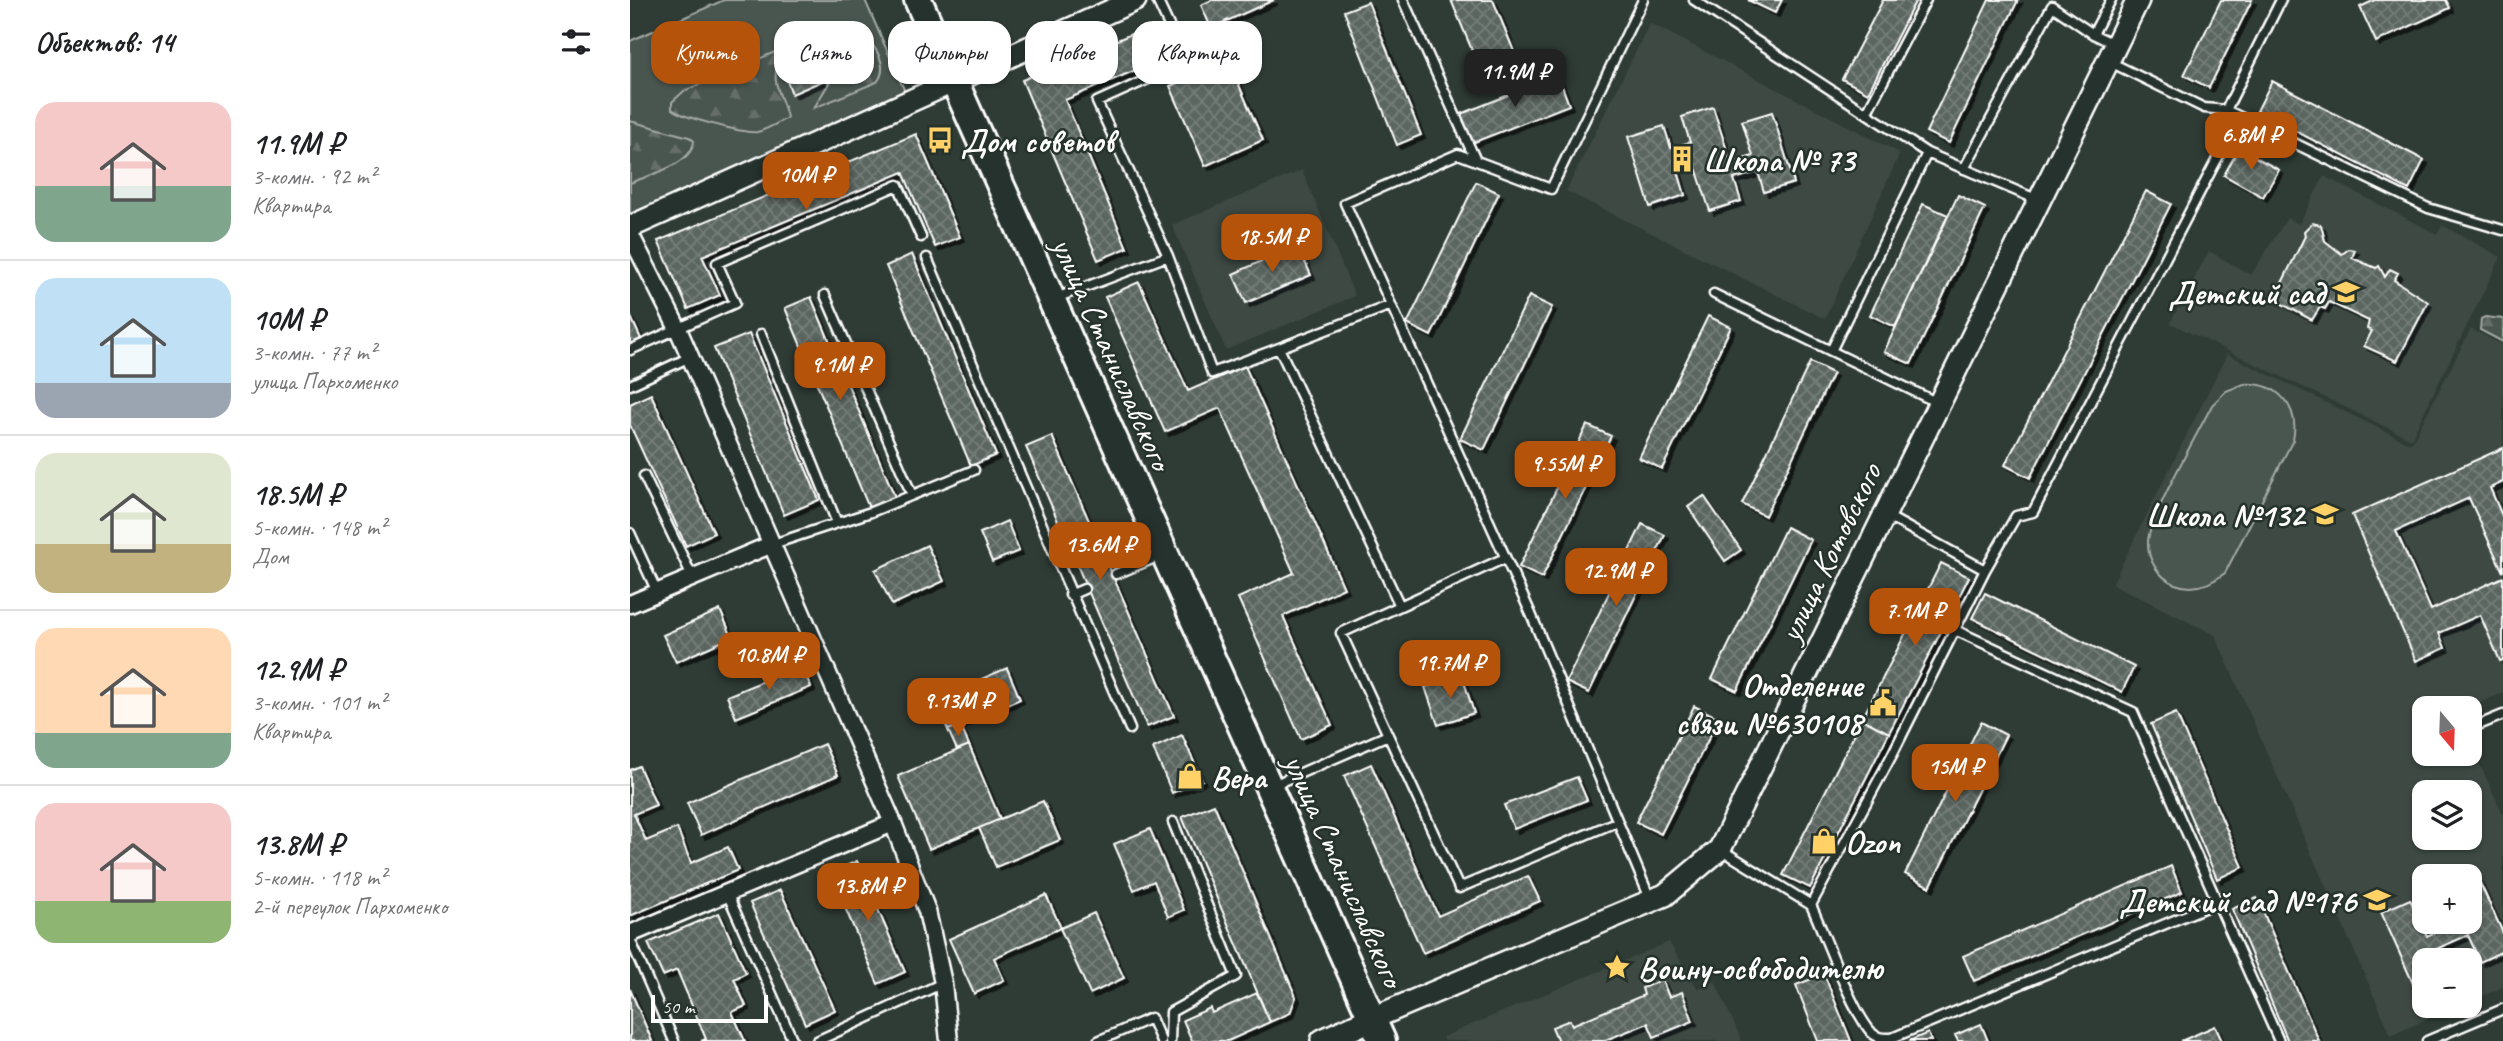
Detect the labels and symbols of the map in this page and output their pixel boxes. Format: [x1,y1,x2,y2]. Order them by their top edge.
pin: 11.9M ₽ [1450,50,1580,109]
pin: 6.8M ₽ [2194,113,2308,172]
place label: Дом советов [961,120,1119,162]
bus stop icon: Дом советов [925,125,955,155]
place label: Школа № 73 [1703,139,1858,181]
building icon: Школа № 73 [1667,144,1697,174]
pin: 10M ₽ [757,152,855,212]
pin: 18.5M ₽ [1207,215,1337,274]
street label: улица Станиславского [1041,229,1184,479]
place label: Детский сад [2169,272,2328,314]
school or university icon: Детский сад [2331,277,2361,307]
pin: 9.1M ₽ [783,342,897,402]
pin: 9.55M ₽ [1500,442,1630,501]
street label: улица Котовского [1768,454,1892,650]
place label: Школа №132 [2146,494,2307,536]
school or university icon: Школа №132 [2310,499,2340,529]
pin: 13.6M ₽ [1035,522,1165,582]
pin: 12.9M ₽ [1551,548,1681,608]
pin: 7.1M ₽ [1858,588,1972,648]
pin: 10.8M ₽ [704,632,834,692]
pin: 19.7M ₽ [1385,640,1515,700]
place label: Отделение связи №630108 [1675,664,1866,744]
pin: 9.13M ₽ [893,678,1023,738]
public building icon: Отделение связи №630108 [1868,688,1898,718]
north arrow [2412,696,2482,766]
pin: 15M ₽ [1906,744,2004,804]
street label: улица Станиславского [1273,746,1416,996]
place label: Вера [1211,756,1269,798]
shop icon: Вера [1175,761,1205,791]
place label: Ozon [1845,821,1901,863]
shop icon: Ozon [1809,826,1839,856]
pin: 13.8M ₽ [803,864,933,923]
place label: Детский сад №176 [2119,880,2358,922]
school or university icon: Детский сад №176 [2362,885,2392,915]
place label: Воину-освободителю [1638,947,1884,989]
place icon: Воину-освободителю [1602,952,1632,982]
scale bar [651,992,768,1024]

